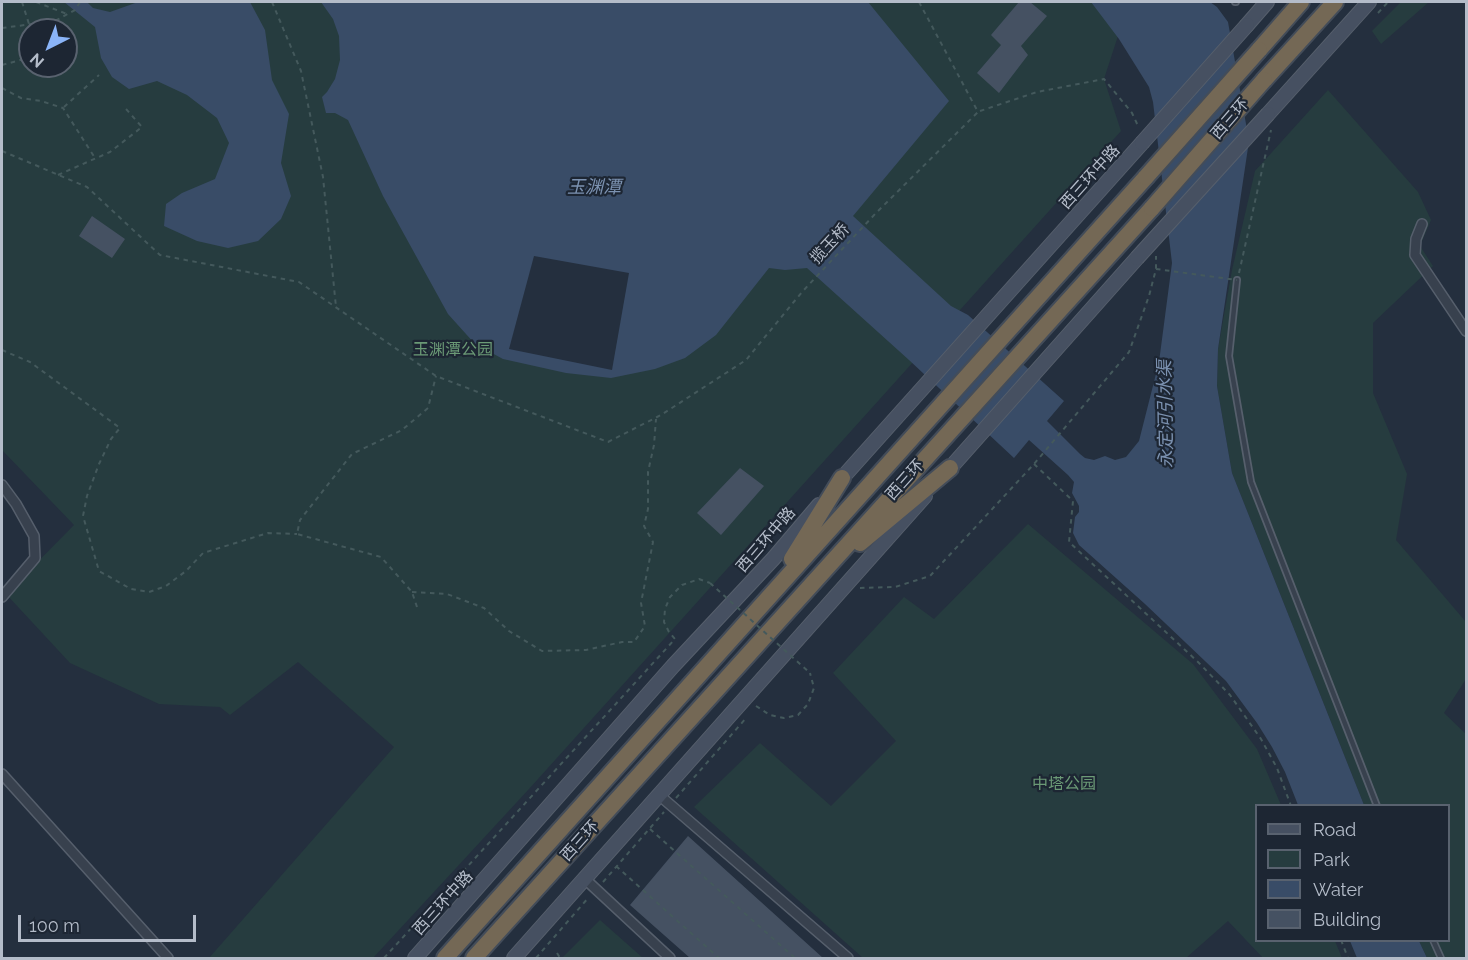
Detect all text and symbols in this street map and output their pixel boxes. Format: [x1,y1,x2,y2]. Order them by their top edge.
north arrow [18,18,78,78]
text: N [26,49,48,71]
street label: 西三环 [1207,95,1253,143]
street label: 西三环中路 [1056,141,1124,213]
water label: 玉渊潭 [567,177,621,199]
street label: 揽玉桥 [807,220,853,268]
park label: 玉渊潭公园 [413,340,493,360]
water label: 永定河引水渠 [1154,360,1178,468]
street label: 西三环 [882,456,928,504]
street label: 西三环中路 [733,504,799,576]
park label: 中塔公园 [1032,774,1096,794]
legend [1255,804,1450,942]
street label: 西三环 [557,817,603,865]
text: Road [1313,819,1356,840]
text: Park [1313,849,1350,870]
street label: 西三环中路 [409,867,477,939]
text: Water [1313,879,1363,900]
scale bar [21,903,200,941]
text: Building [1313,909,1381,930]
text: 100 m [29,915,80,936]

